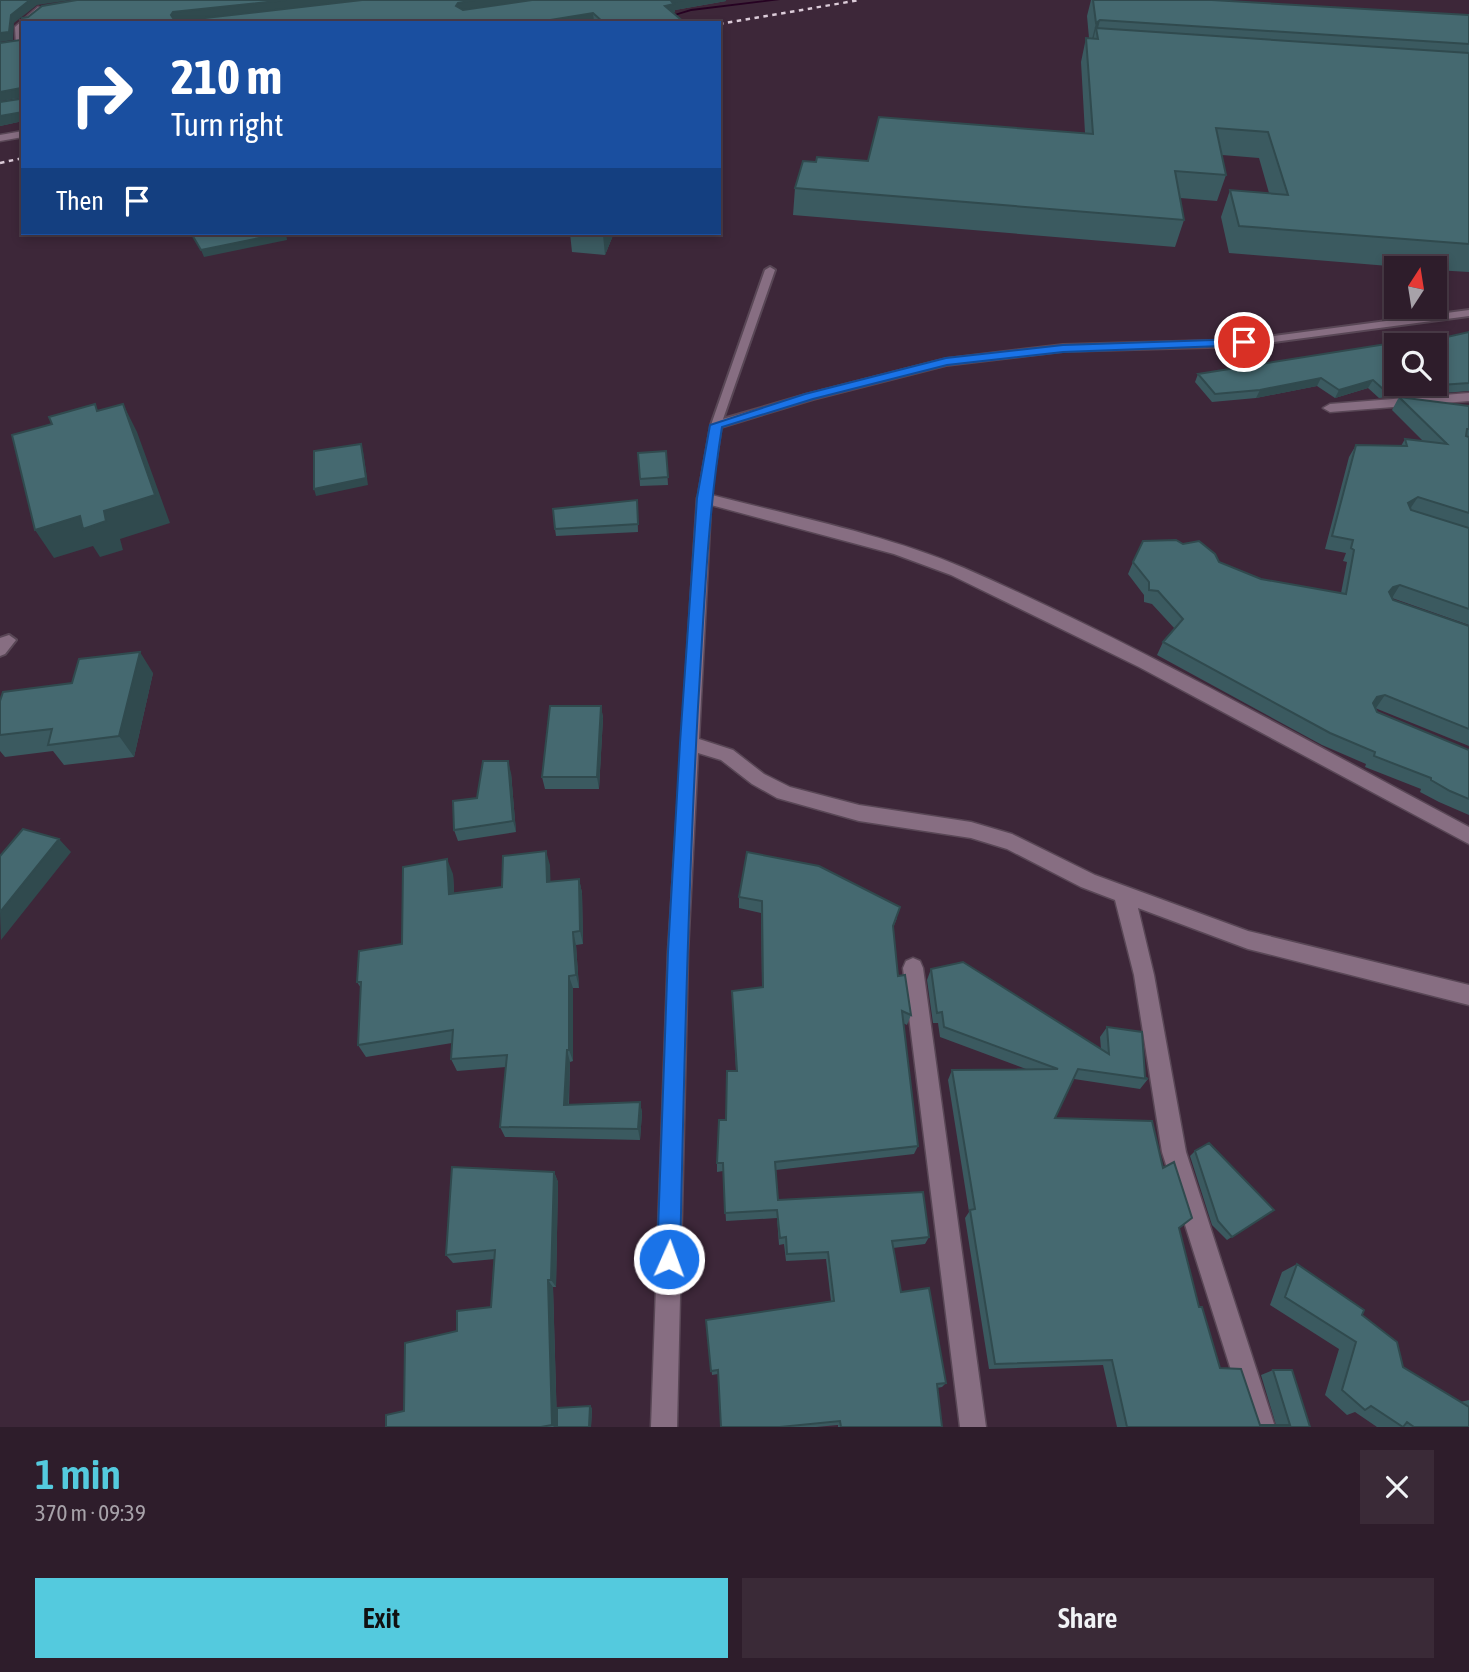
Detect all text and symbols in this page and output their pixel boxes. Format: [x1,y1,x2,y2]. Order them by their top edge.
text: 210 m [171,48,282,104]
icon: right [56,49,147,140]
text: Turn right [171,106,284,143]
icon: arrive [118,182,156,220]
text: Then [56,186,104,216]
north arrow [1384,256,1447,318]
map controls [1384,256,1447,396]
pin [1214,312,1274,372]
icon: arrive [1225,323,1263,361]
button: search [1384,333,1447,396]
position arrow [632,1222,706,1296]
text: 1 min [35,1450,121,1498]
button: close [1360,1450,1434,1524]
text: 370 m · 09:39 [35,1500,146,1526]
button: Exit [35,1578,728,1658]
button: Share [742,1578,1434,1658]

